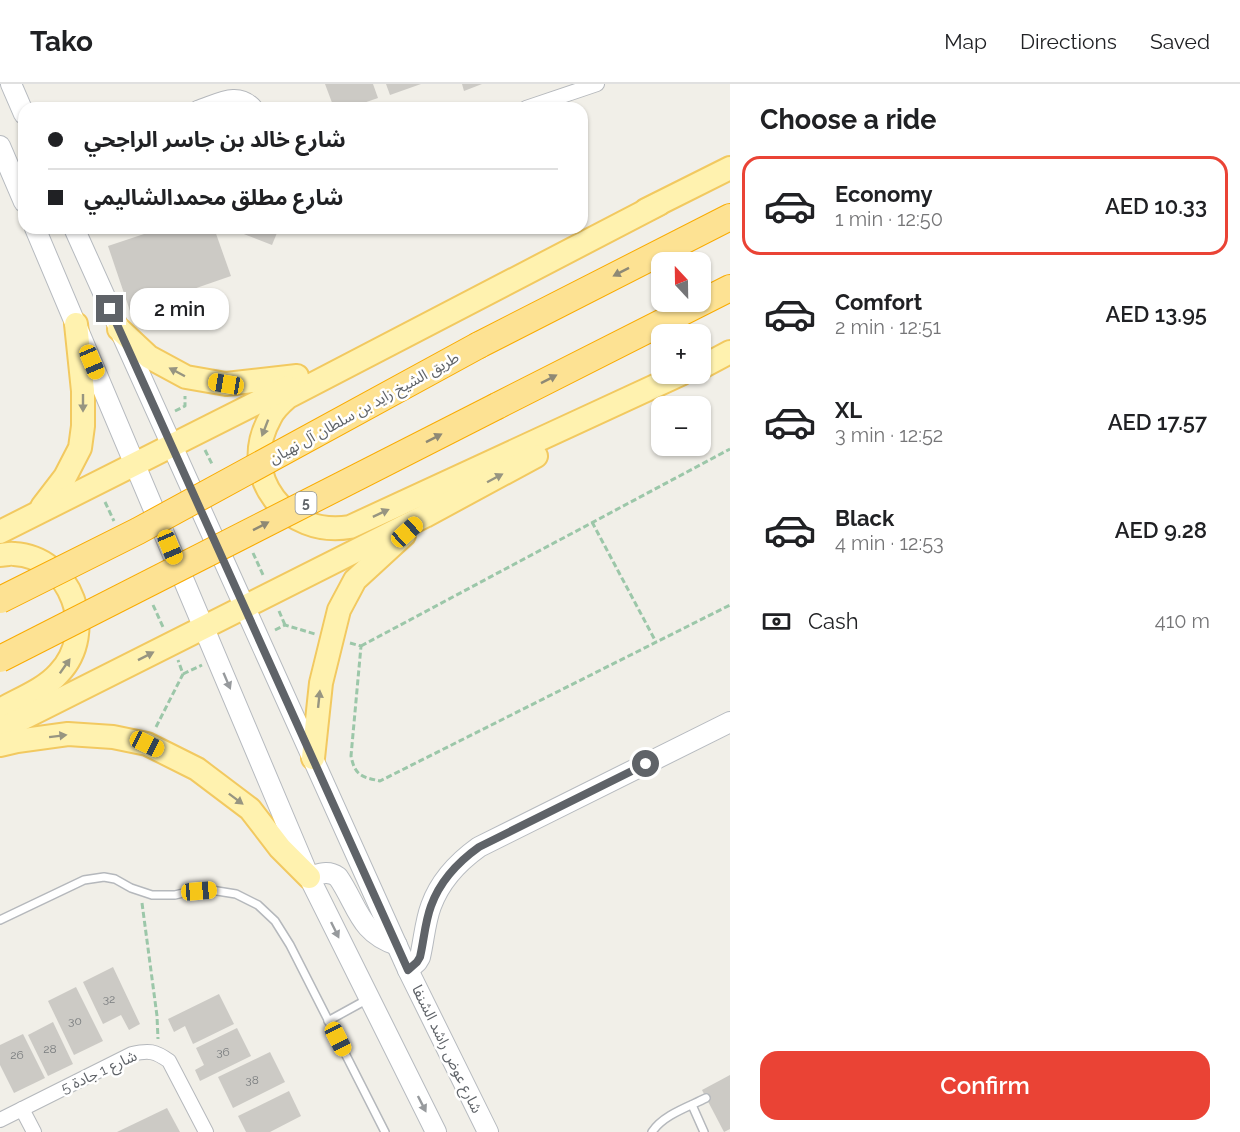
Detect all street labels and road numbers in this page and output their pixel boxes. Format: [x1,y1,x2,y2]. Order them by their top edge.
street label: طريق الشيخ زايد بن سلطان آل نهيان [266,348,464,470]
road number: 5 [296,492,316,514]
street label: شارع عوض راشد الشنفا [405,982,486,1118]
street label: شارع 1 جادة 5 [58,1046,141,1100]

